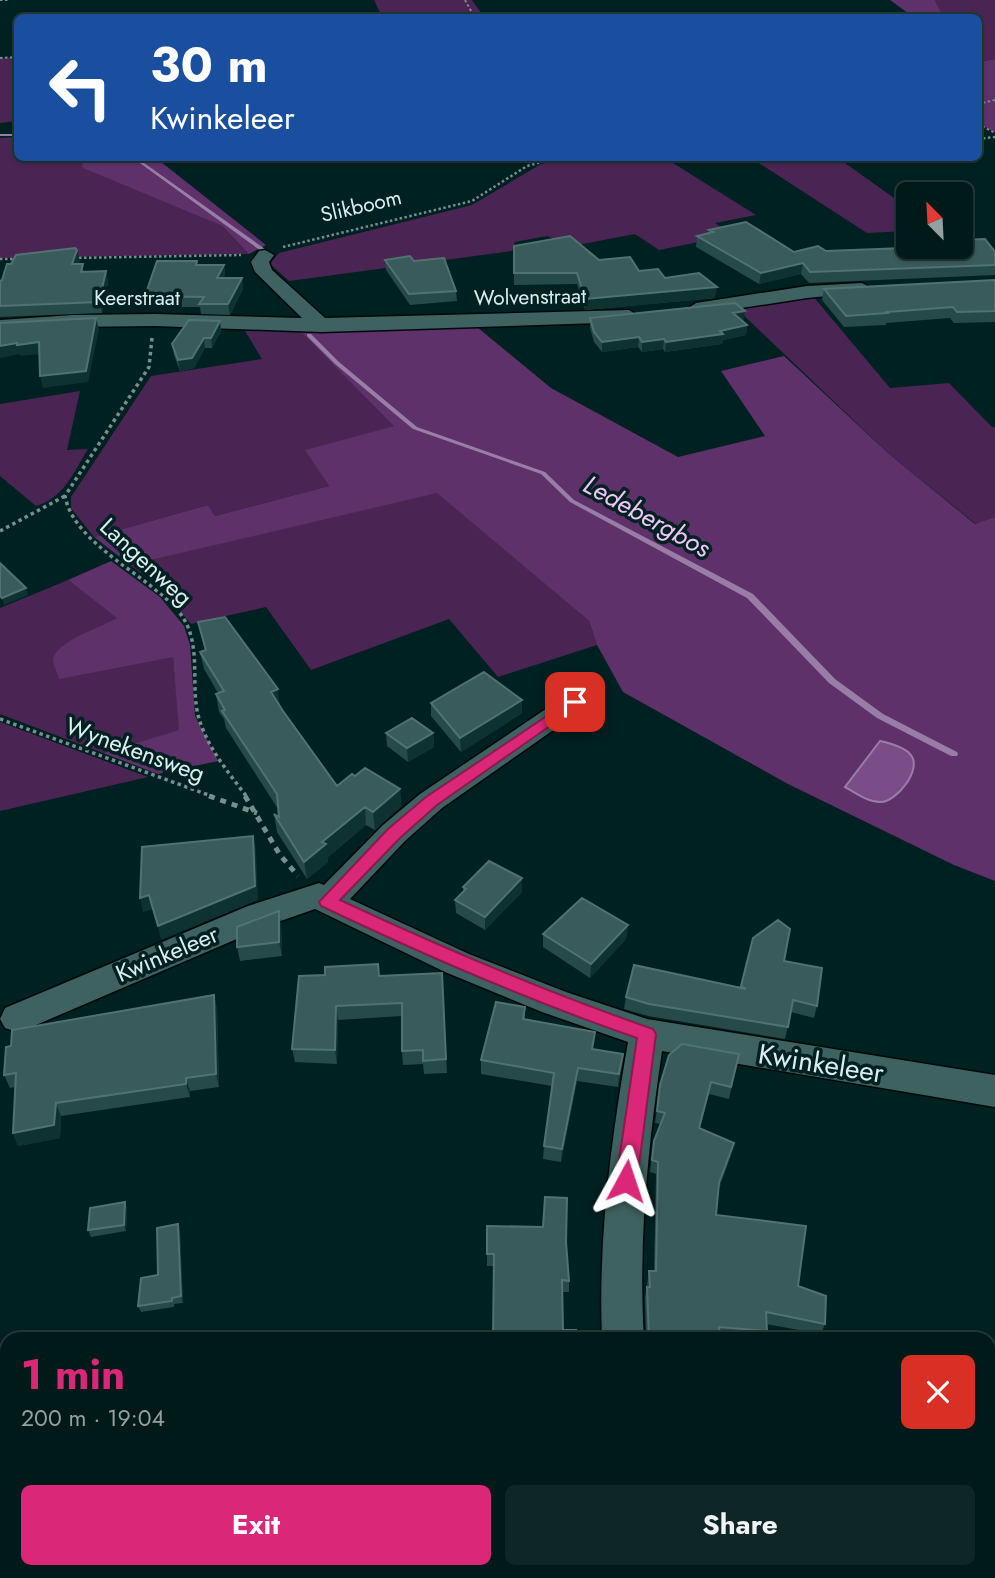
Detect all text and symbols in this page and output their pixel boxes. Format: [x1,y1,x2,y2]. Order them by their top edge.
text: 30 m [150,30,268,100]
icon: left [35,42,126,133]
text: Kwinkeleer [150,95,295,141]
street label: Slikboom [318,182,404,230]
north arrow [896,182,973,259]
map controls [896,182,973,259]
street label: Wolvenstraat [474,281,586,313]
street label: Keerstraat [94,283,180,313]
water label: Ledebergbos [577,465,718,567]
street label: Langenweg [92,509,201,614]
pin [545,672,605,732]
icon: arrive [556,683,594,721]
street label: Wynekensweg [61,708,210,791]
street label: Kwinkeleer [110,916,224,991]
street label: Kwinkeleer [755,1033,887,1094]
position arrow [589,1144,663,1218]
text: 1 min [21,1344,125,1405]
button: close [901,1355,975,1429]
text: 200 m · 19:04 [21,1401,165,1435]
button: Exit [21,1485,491,1565]
button: Share [505,1485,975,1565]

